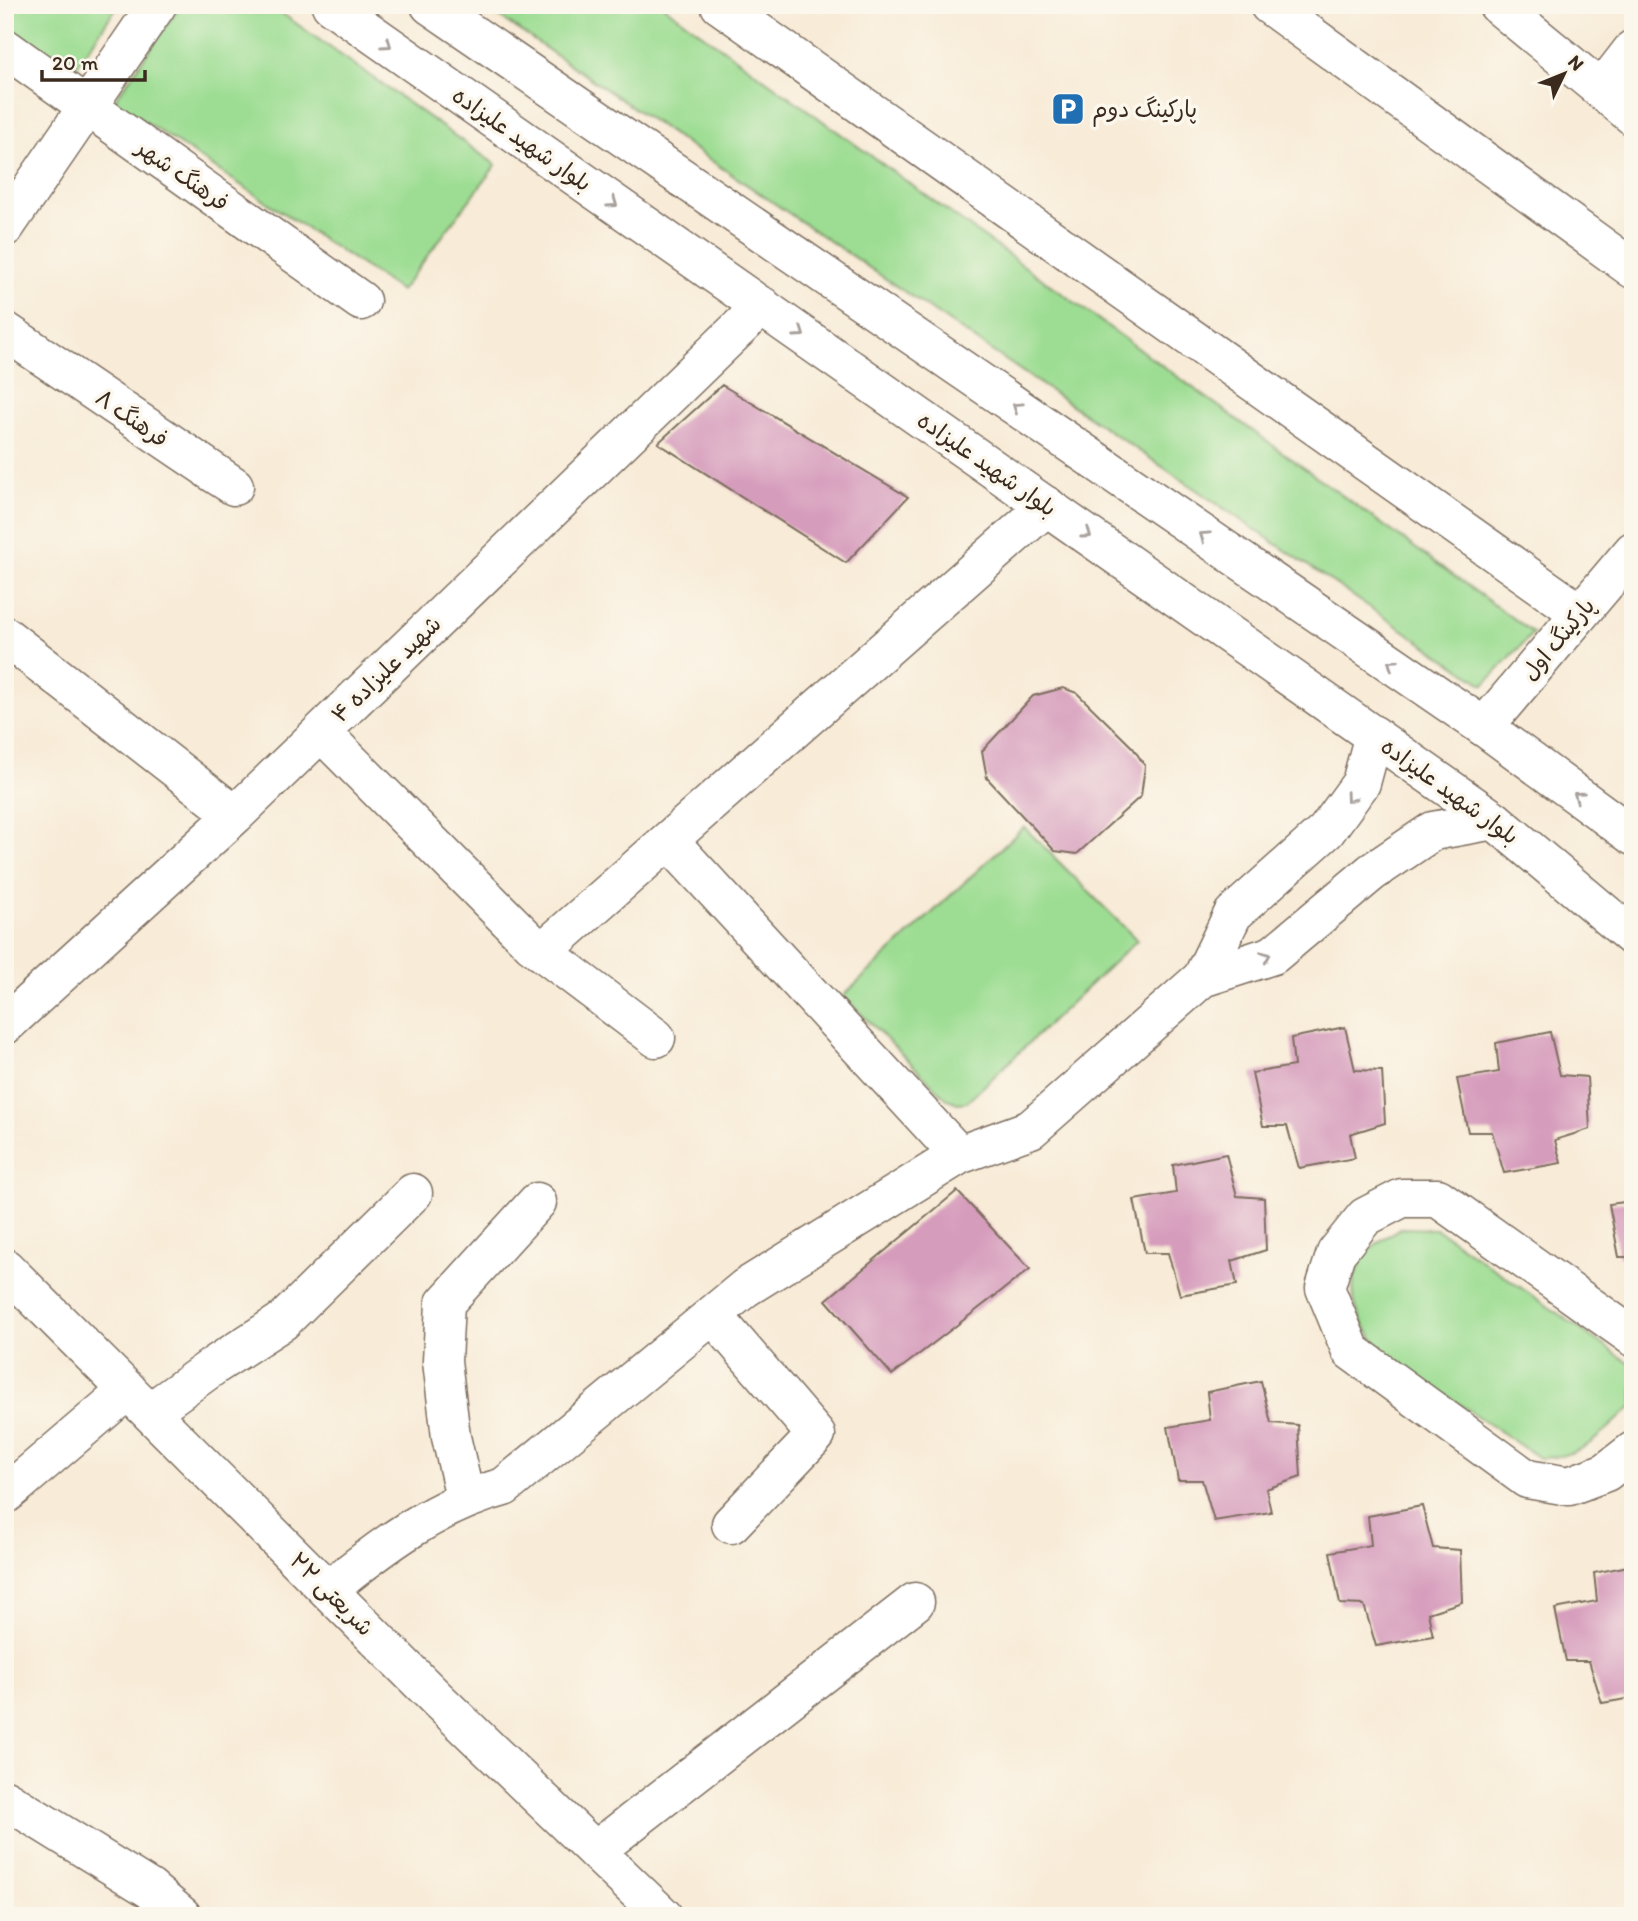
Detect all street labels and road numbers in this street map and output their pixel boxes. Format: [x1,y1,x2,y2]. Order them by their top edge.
street label: بلوار شهید علیزاده [447,81,597,197]
street label: فرهنگ شهر [130,132,234,217]
street label: فرهنگ ۸ [90,383,174,453]
street label: بلوار شهید علیزاده [912,406,1062,522]
street label: پارکینگ اول [1515,592,1601,687]
street label: شهید علیزاده ۴ [325,610,447,728]
street label: بلوار شهید علیزاده [1376,732,1524,850]
street label: شریعتی ۲۲ [284,1546,380,1642]

